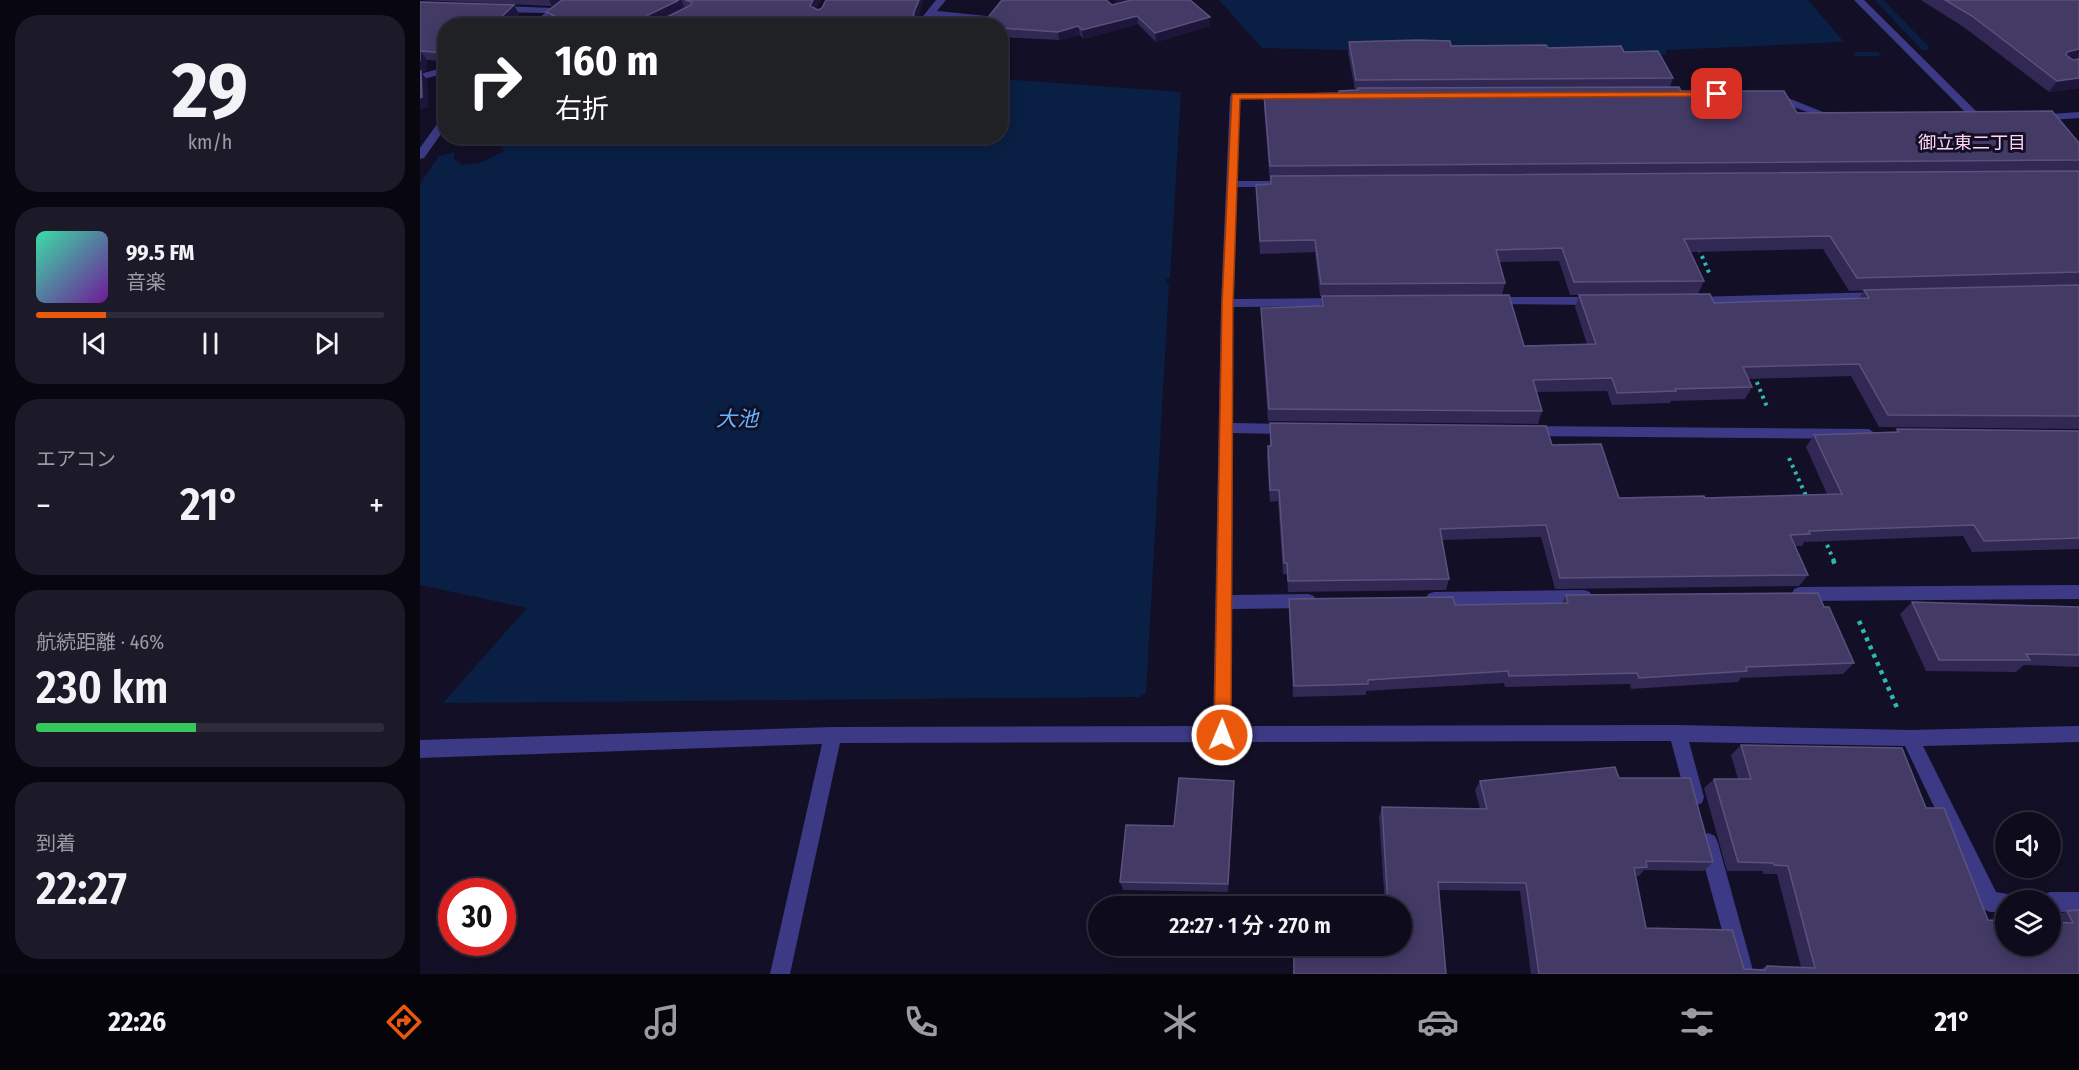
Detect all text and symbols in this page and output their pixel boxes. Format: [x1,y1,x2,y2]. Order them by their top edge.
text: 160 m [555,36,658,86]
icon: right [456,42,534,120]
text: 29 [172,44,248,138]
pin [1691,68,1742,119]
icon: arrive [1700,77,1733,110]
text: 右折 [555,93,609,125]
text: km/h [188,130,232,154]
district label: 御立東二丁目 [1918,132,2026,154]
text: 99.5 FM [126,239,194,266]
text: 音楽 [126,270,166,294]
icon: previous [78,327,111,360]
icon: pause [194,327,227,360]
icon: next [310,327,343,360]
water label: 大池 [716,406,760,432]
text: エアコン [36,447,116,471]
text: 21° [180,478,240,532]
text: − [36,486,51,526]
text: + [369,486,384,526]
text: 航続距離 · 46% [36,630,164,654]
text: 230 km [36,661,168,715]
position arrow [1190,703,1254,767]
map controls [1995,812,2061,956]
button: sound [1995,812,2061,878]
text: 到着 [36,831,76,855]
text: 22:27 [36,862,127,916]
speed limit sign: 30 [438,878,516,956]
button: layers [1995,890,2061,956]
text: 22:27 · 1 分 · 270 m [1169,912,1331,939]
icon: directions [383,1001,425,1043]
icon: music [641,1001,683,1043]
icon: phone [900,1001,942,1043]
icon: climate [1159,1001,1201,1043]
icon: car [1417,1001,1459,1043]
icon: filters [1676,1001,1718,1043]
text: 22:26 [108,1006,166,1038]
text: 21° [1935,1006,1971,1038]

